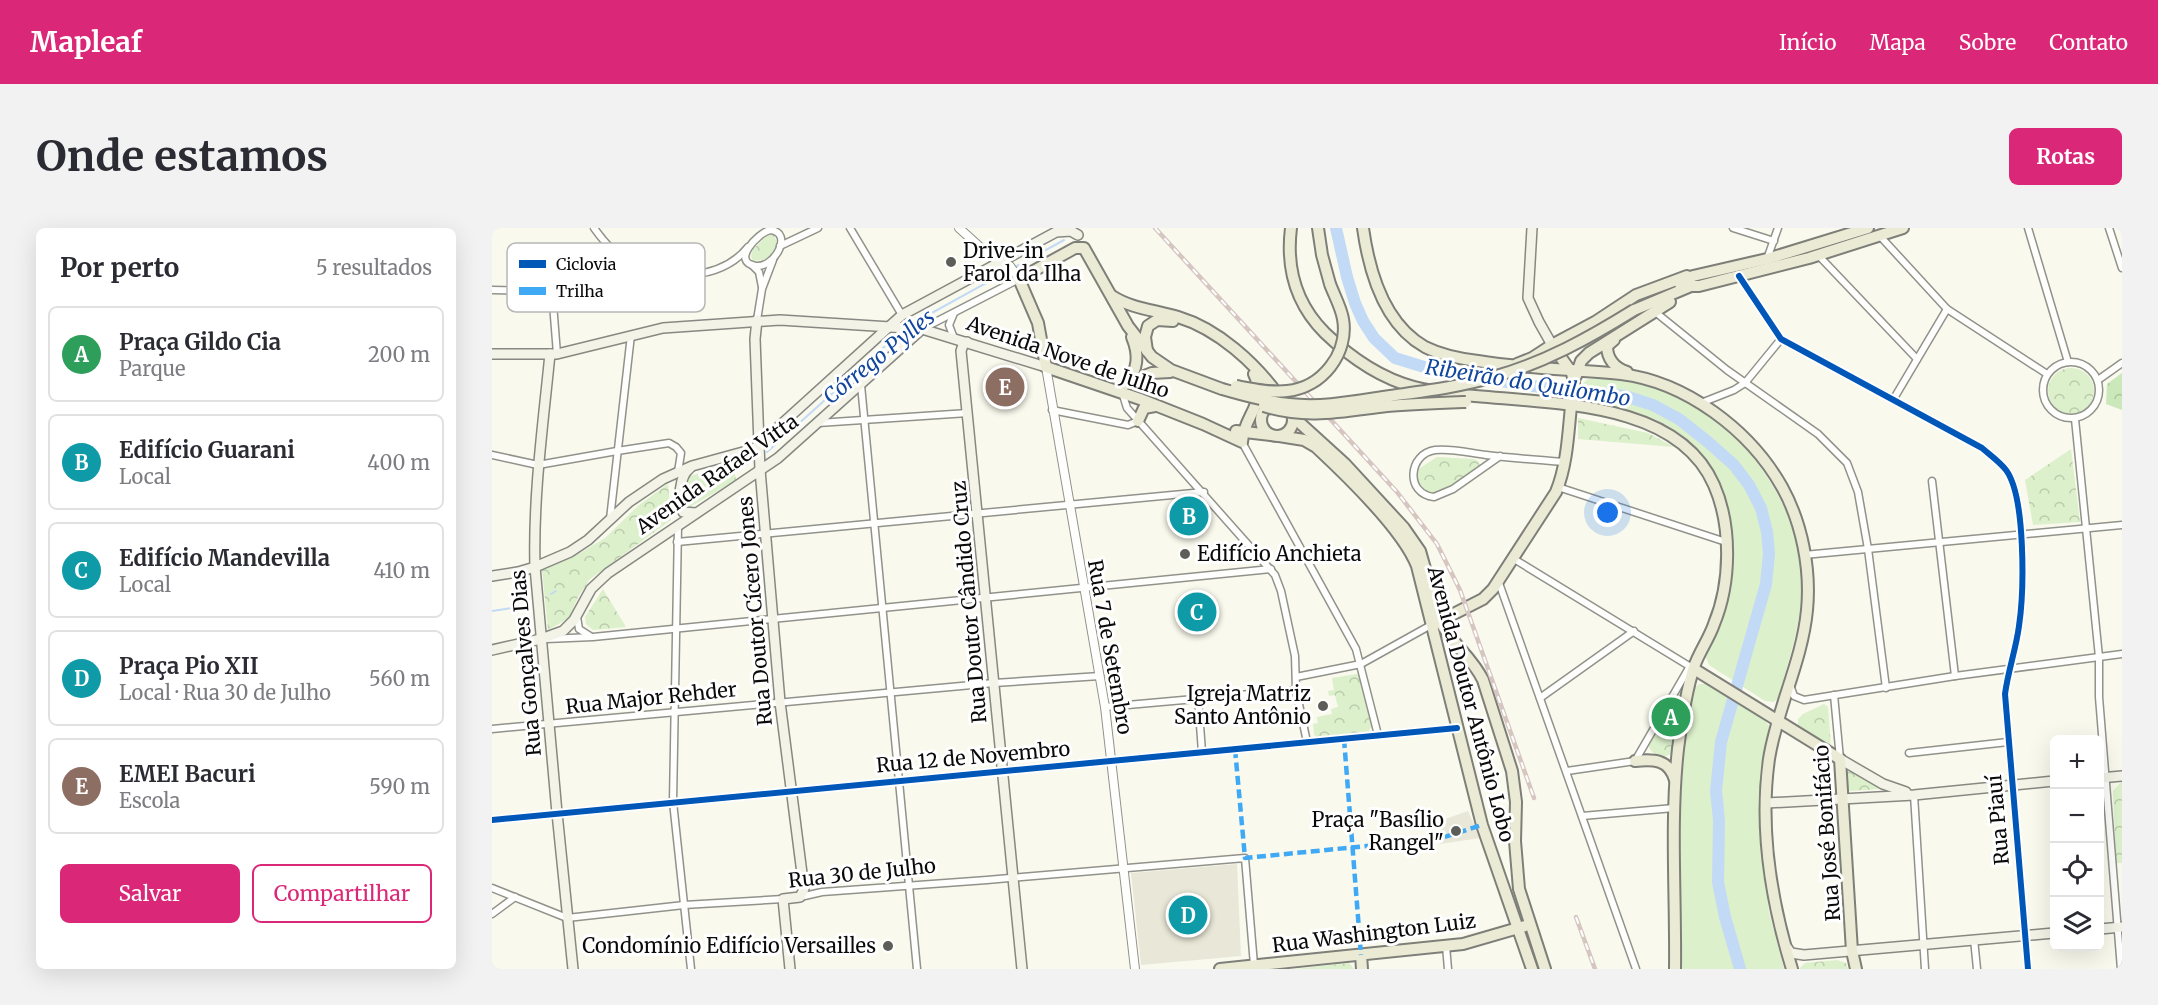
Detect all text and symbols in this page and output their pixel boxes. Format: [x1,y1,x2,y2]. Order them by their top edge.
text: Mapleaf [30,24,142,60]
text: Início [1779,29,1837,56]
text: Mapa [1870,29,1926,56]
text: Sobre [1959,29,2016,56]
text: Contato [2049,29,2128,56]
button: Rotas [2009,128,2122,185]
text: Onde estamos [36,130,328,182]
place label: Drive-in Farol da Ilha [963,238,1082,286]
legend [507,243,705,312]
text: Por perto [60,251,179,284]
text: Ciclovia [556,254,617,274]
text: 5 resultados [316,255,432,280]
marker: Drive-in Farol da Ilha [944,255,958,269]
text: Trilha [556,281,604,301]
water label: Córrego Pylles [817,303,940,410]
street label: Avenida Nove de Julho [963,310,1173,403]
text: Praça Gildo Cia [119,328,281,356]
text: A [74,342,89,367]
text: 200 m [368,342,430,367]
water label: Ribeirão do Quilombo [1424,353,1633,412]
text: Parque [119,356,185,381]
pin: E [986,364,1024,410]
street label: Avenida Rafael Vitta [630,408,803,540]
text: Edifício Guarani [119,436,295,464]
text: B [75,450,88,475]
text: 400 m [367,450,430,475]
text: Local [119,464,171,489]
street label: Rua Doutor Cândido Cruz [945,480,992,724]
pin: B [1170,494,1208,538]
street label: Rua Doutor Cícero Jones [732,495,777,727]
your location [1593,498,1622,527]
place label: Edifício Anchieta [1197,541,1362,566]
text: Edifício Mandevilla [119,544,330,572]
marker: Edifício Anchieta [1178,547,1192,561]
street label: Rua 7 de Setembro [1083,557,1138,737]
text: C [75,558,88,583]
text: 410 m [373,558,430,583]
street label: Avenida Doutor Antônio Lobo [1422,562,1520,845]
street label: Rua Gonçalves Dias [505,569,546,757]
text: Local [119,572,171,597]
pin: C [1178,590,1216,634]
text: Praça Pio XII [119,652,259,680]
text: D [74,666,89,691]
text: 560 m [369,666,430,691]
street label: Rua Major Rehder [564,676,738,719]
text: Local · Rua 30 de Julho [119,680,331,705]
place label: Igreja Matriz Santo Antônio [1174,681,1311,729]
pin: A [1652,694,1690,740]
marker: Igreja Matriz Santo Antônio [1316,699,1330,713]
map controls [2050,735,2104,951]
button: + [2050,735,2104,789]
street label: Rua 12 de Novembro [875,736,1071,777]
street label: Rua José Bonifácio [1808,744,1845,922]
text: EMEI Bacuri [119,760,256,788]
street label: Rua Piauí [1981,773,2014,866]
text: E [75,774,88,799]
text: 590 m [369,774,430,799]
text: Escola [119,788,180,813]
button: − [2050,789,2104,843]
place label: Praça "Basílio Rangel" [1311,807,1444,855]
marker: Praça "Basílio Rangel" [1449,824,1463,838]
button: locate [2050,843,2104,897]
street label: Rua 30 de Julho [787,852,937,893]
button: Salvar [60,864,240,923]
button: Compartilhar [252,864,432,923]
pin: D [1168,892,1208,938]
button: layers [2050,897,2104,951]
street label: Rua Washington Luiz [1271,908,1477,957]
place label: Condomínio Edifício Versailles [582,933,876,958]
marker: Condomínio Edifício Versailles [881,939,895,953]

